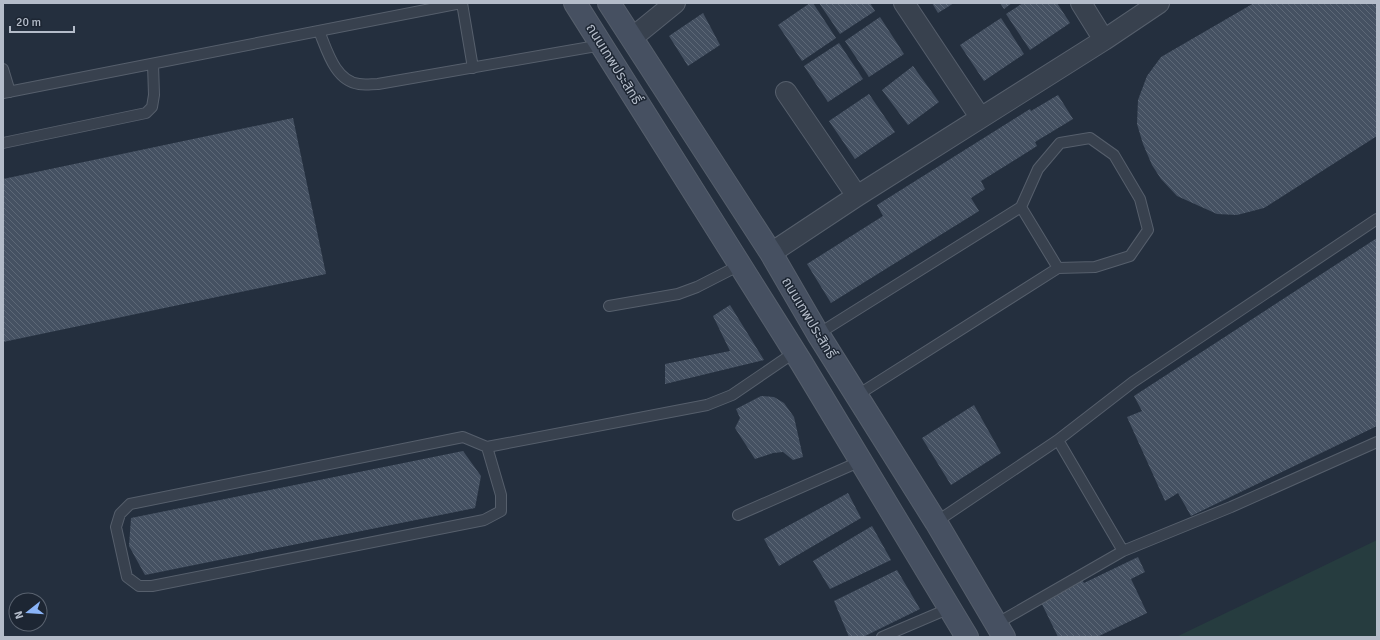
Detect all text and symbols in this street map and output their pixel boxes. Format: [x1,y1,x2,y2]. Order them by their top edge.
scale bar [10,8,74,34]
text: 20 m [16,15,41,30]
street label: ถนนเทพประสิทธิ์ [582,20,646,108]
street label: ถนนเทพประสิทธิ์ [778,274,840,362]
north arrow [8,592,48,632]
text: N [12,609,26,620]

